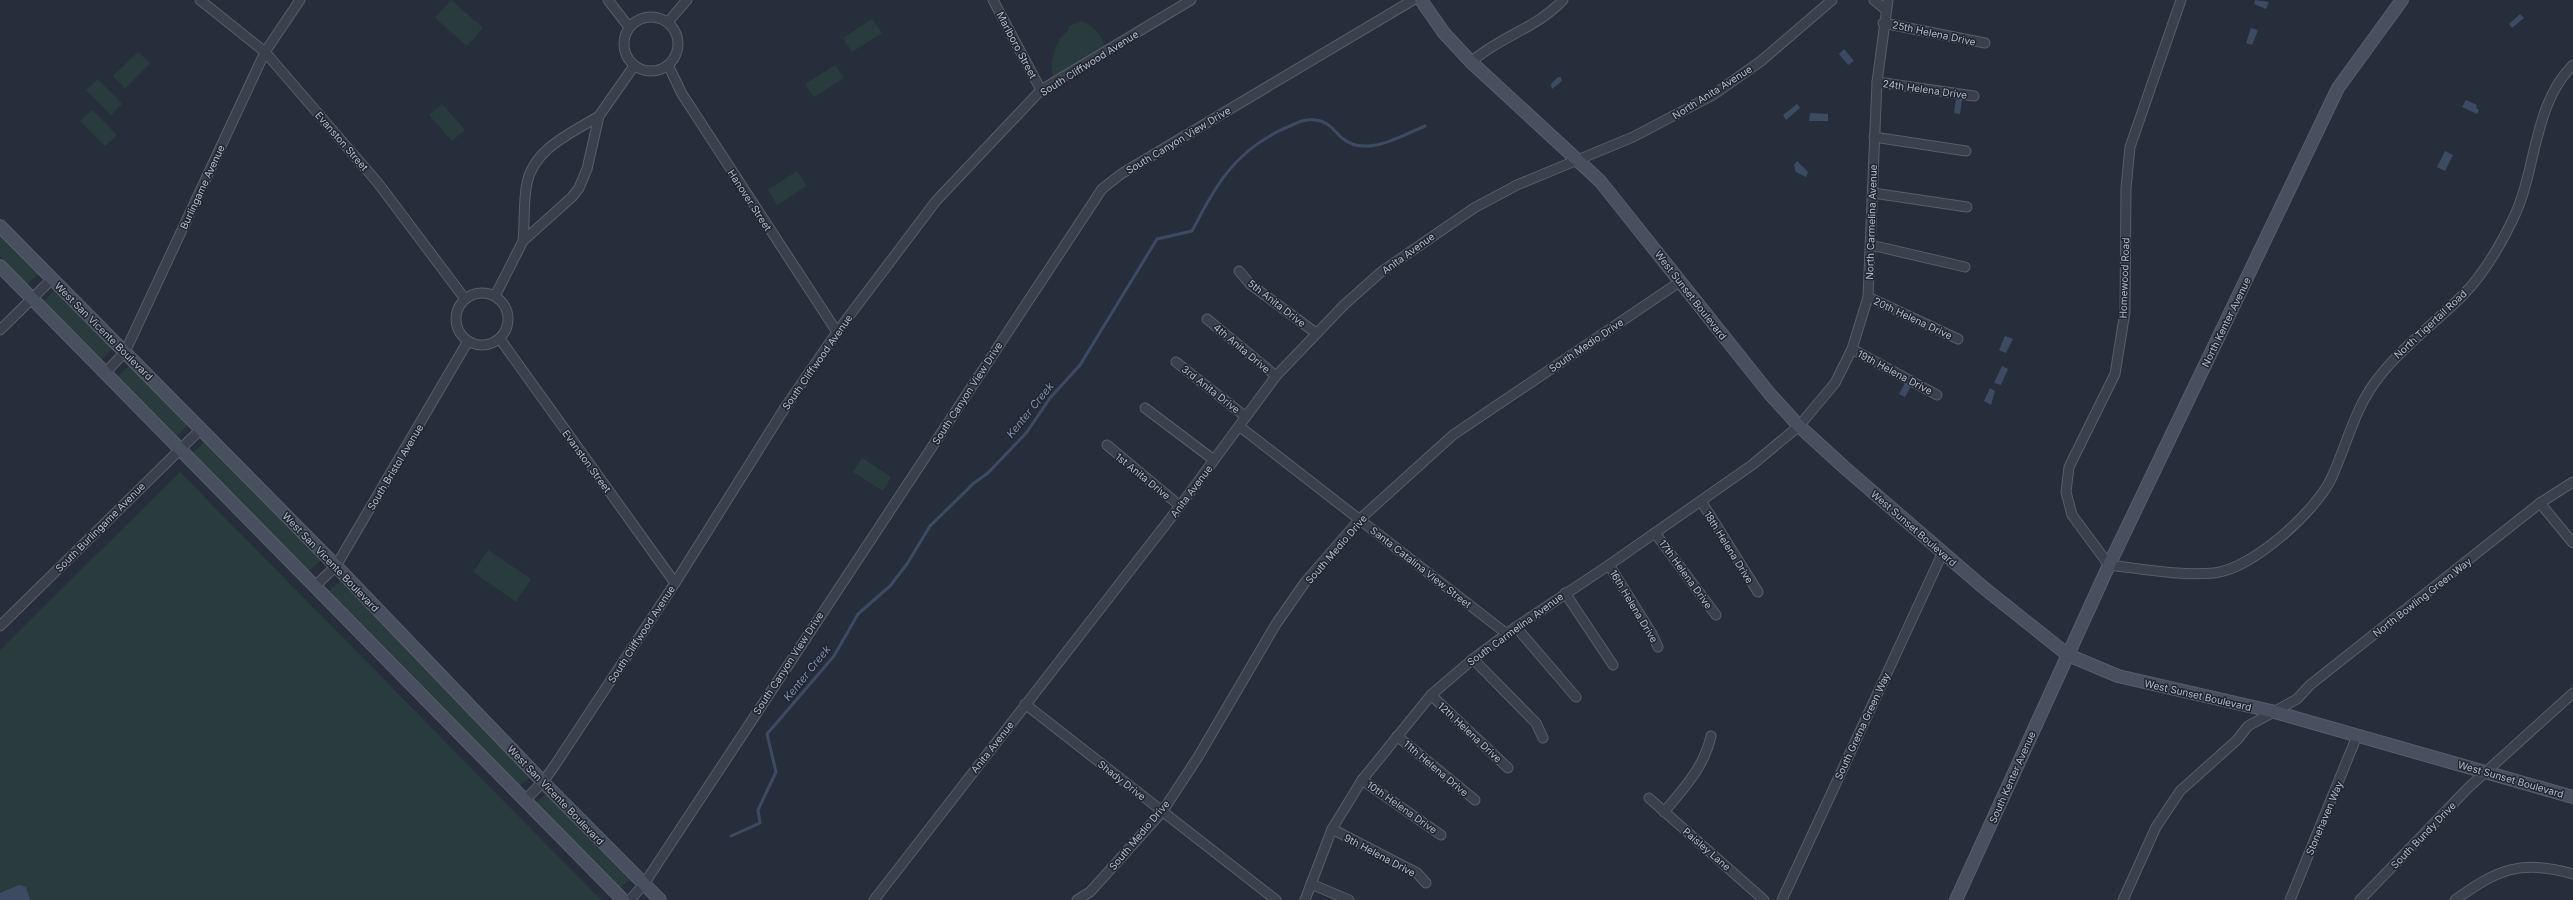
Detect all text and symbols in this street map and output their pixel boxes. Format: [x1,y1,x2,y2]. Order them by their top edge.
street label: Marlboro Street [994,10,1040,81]
street label: 25th Helena Drive [1891,18,1977,48]
street label: South Cliffwood Avenue [1038,28,1141,98]
street label: North Anita Avenue [1670,63,1754,121]
street label: 24th Helena Drive [1882,77,1968,101]
street label: South Canyon View Drive [1124,104,1233,176]
street label: Evanston Street [313,109,371,174]
street label: Burlingame Avenue [177,143,227,231]
street label: North Carmelina Avenue [1863,164,1879,280]
street label: Hanover Street [726,167,775,234]
street label: Anita Avenue [1379,230,1437,276]
street label: Homewood Road [2117,237,2131,319]
street label: West Sunset Boulevard [1653,248,1729,342]
street label: North Kenter Avenue [2199,275,2253,369]
street label: 5th Anita Drive [1246,277,1308,329]
street label: West San Vicente Boulevard [53,280,155,382]
street label: North Tigertail Road [2391,287,2469,361]
street label: 20th Helena Drive [1872,295,1954,342]
street label: South Cliffwood Avenue [779,312,855,412]
street label: South Medio Drive [1546,316,1626,374]
street label: 4th Anita Drive [1211,321,1273,375]
street label: South Canyon View Drive [929,339,1005,447]
street label: 19th Helena Drive [1856,347,1935,397]
street label: 3rd Anita Drive [1180,363,1243,416]
water label: Kenter Creek [1003,379,1057,441]
street label: South Bristol Avenue [365,422,425,512]
street label: Evanston Street [560,427,614,495]
street label: 1st Anita Drive [1113,450,1173,502]
street label: Anita Avenue [1168,462,1215,519]
street label: South Burlingame Avenue [53,480,147,574]
street label: West Sunset Boulevard [1869,488,1959,568]
street label: 18th Helena Drive [1702,509,1756,585]
street label: West San Vicente Boulevard [280,510,382,614]
street label: South Medio Drive [1303,512,1369,586]
street label: Santa Catalina View Street [1368,524,1474,611]
street label: 17th Helena Drive [1657,537,1715,611]
street label: North Bowling Green Way [2370,555,2474,639]
street label: 16th Helena Drive [1607,567,1661,645]
street label: South Cliffwood Avenue [605,583,677,685]
street label: South Carmelina Avenue [1465,590,1566,668]
street label: South Canyon View Drive [750,609,826,717]
water label: Kenter Creek [780,642,834,704]
street label: South Gretna Green Way [1832,670,1892,781]
street label: West Sunset Boulevard [2143,677,2253,713]
street label: 12th Helena Drive [1436,699,1505,765]
street label: Anita Avenue [968,719,1016,775]
street label: South Kenter Avenue [1986,729,2038,825]
street label: 11th Helena Drive [1401,737,1471,799]
street label: West San Vicente Boulevard [505,743,607,847]
street label: Shady Drive [1096,758,1148,802]
street label: West Sunset Boulevard [2457,758,2565,800]
street label: 10th Helena Drive [1364,778,1440,836]
street label: Stonehaven Way [2303,779,2345,857]
street label: South Medio Drive [1106,798,1172,872]
street label: South Bundy Drive [2388,799,2458,871]
street label: Paisley Lane [1681,825,1733,873]
street label: 9th Helena Drive [1342,831,1418,879]

